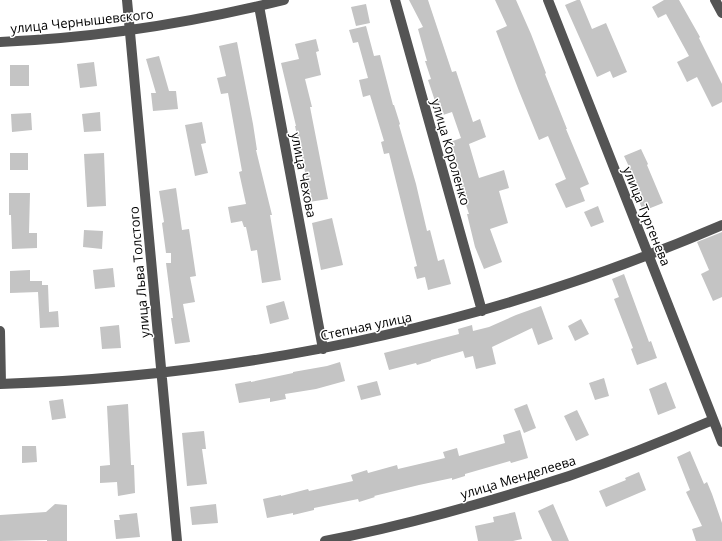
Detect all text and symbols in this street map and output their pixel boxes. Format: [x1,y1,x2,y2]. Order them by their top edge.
street label: улица Чернышевского [9,5,155,37]
street label: улица Короленко [427,97,475,208]
street label: улица Чехова [287,131,321,219]
street label: улица Тургенева [619,164,675,268]
street label: улица Льва Толстого [124,205,154,338]
street label: Степная улица [319,307,413,345]
street label: улица Менделеева [458,451,578,503]

